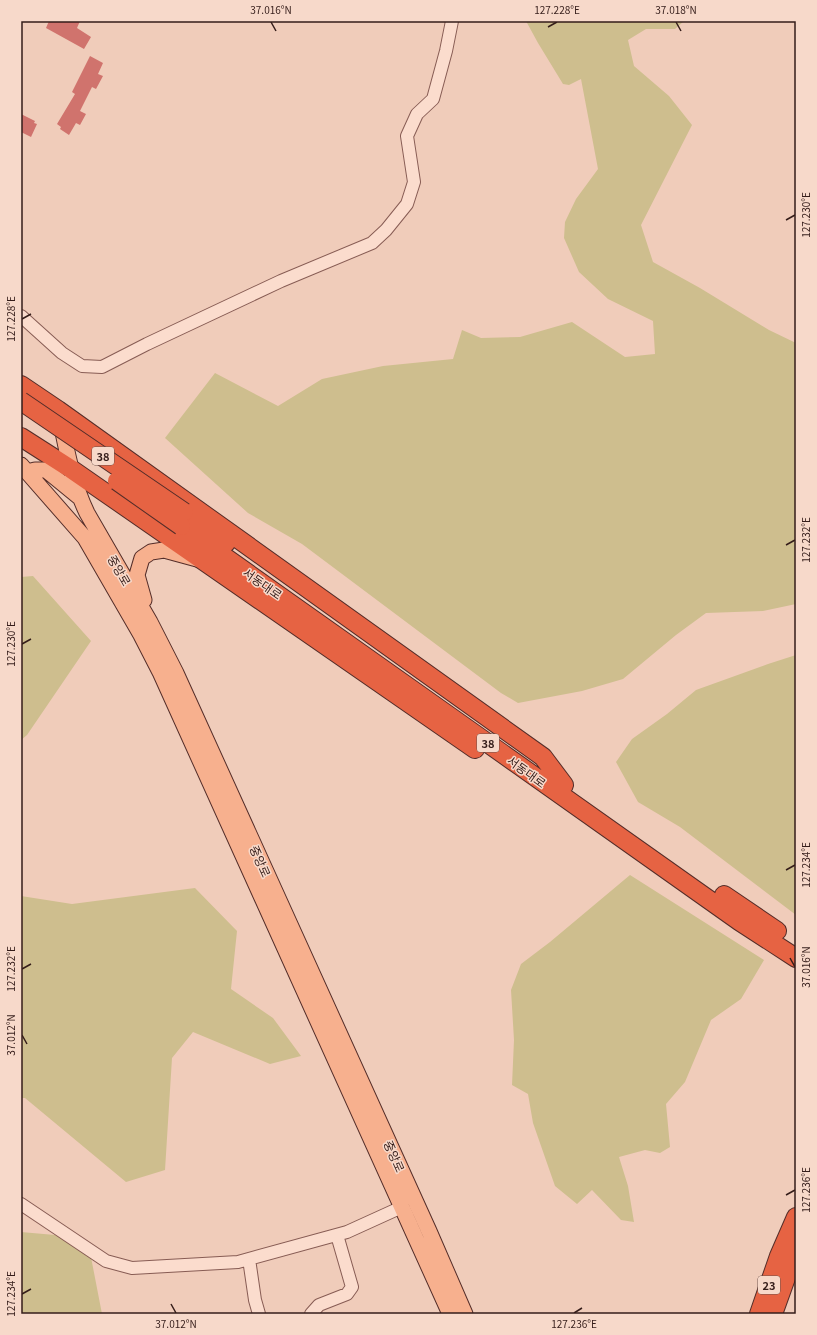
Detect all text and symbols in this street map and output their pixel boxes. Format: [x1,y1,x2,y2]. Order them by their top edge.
text: 37.016°N [250,2,292,17]
text: 127.228°E [534,2,580,17]
text: 37.018°N [655,2,697,17]
text: 127.230°E [798,192,813,238]
text: 127.228°E [3,296,18,342]
road number: 38 [92,447,114,465]
text: 127.232°E [798,517,813,563]
street label: 중앙로 [104,551,136,589]
street label: 서동대로 [240,563,286,603]
text: 127.230°E [3,621,18,667]
road number: 38 [477,734,499,752]
street label: 서동대로 [504,751,550,791]
street label: 중앙로 [246,842,276,880]
text: 127.234°E [798,842,813,888]
text: 127.232°E [3,946,18,992]
text: 37.016°N [798,946,813,988]
text: 37.012°N [3,1014,18,1056]
street label: 중앙로 [380,1137,410,1175]
text: 127.236°E [798,1167,813,1213]
text: 127.234°E [3,1271,18,1317]
road number: 23 [758,1276,780,1294]
text: 37.012°N [155,1316,197,1331]
text: 127.236°E [551,1316,597,1331]

